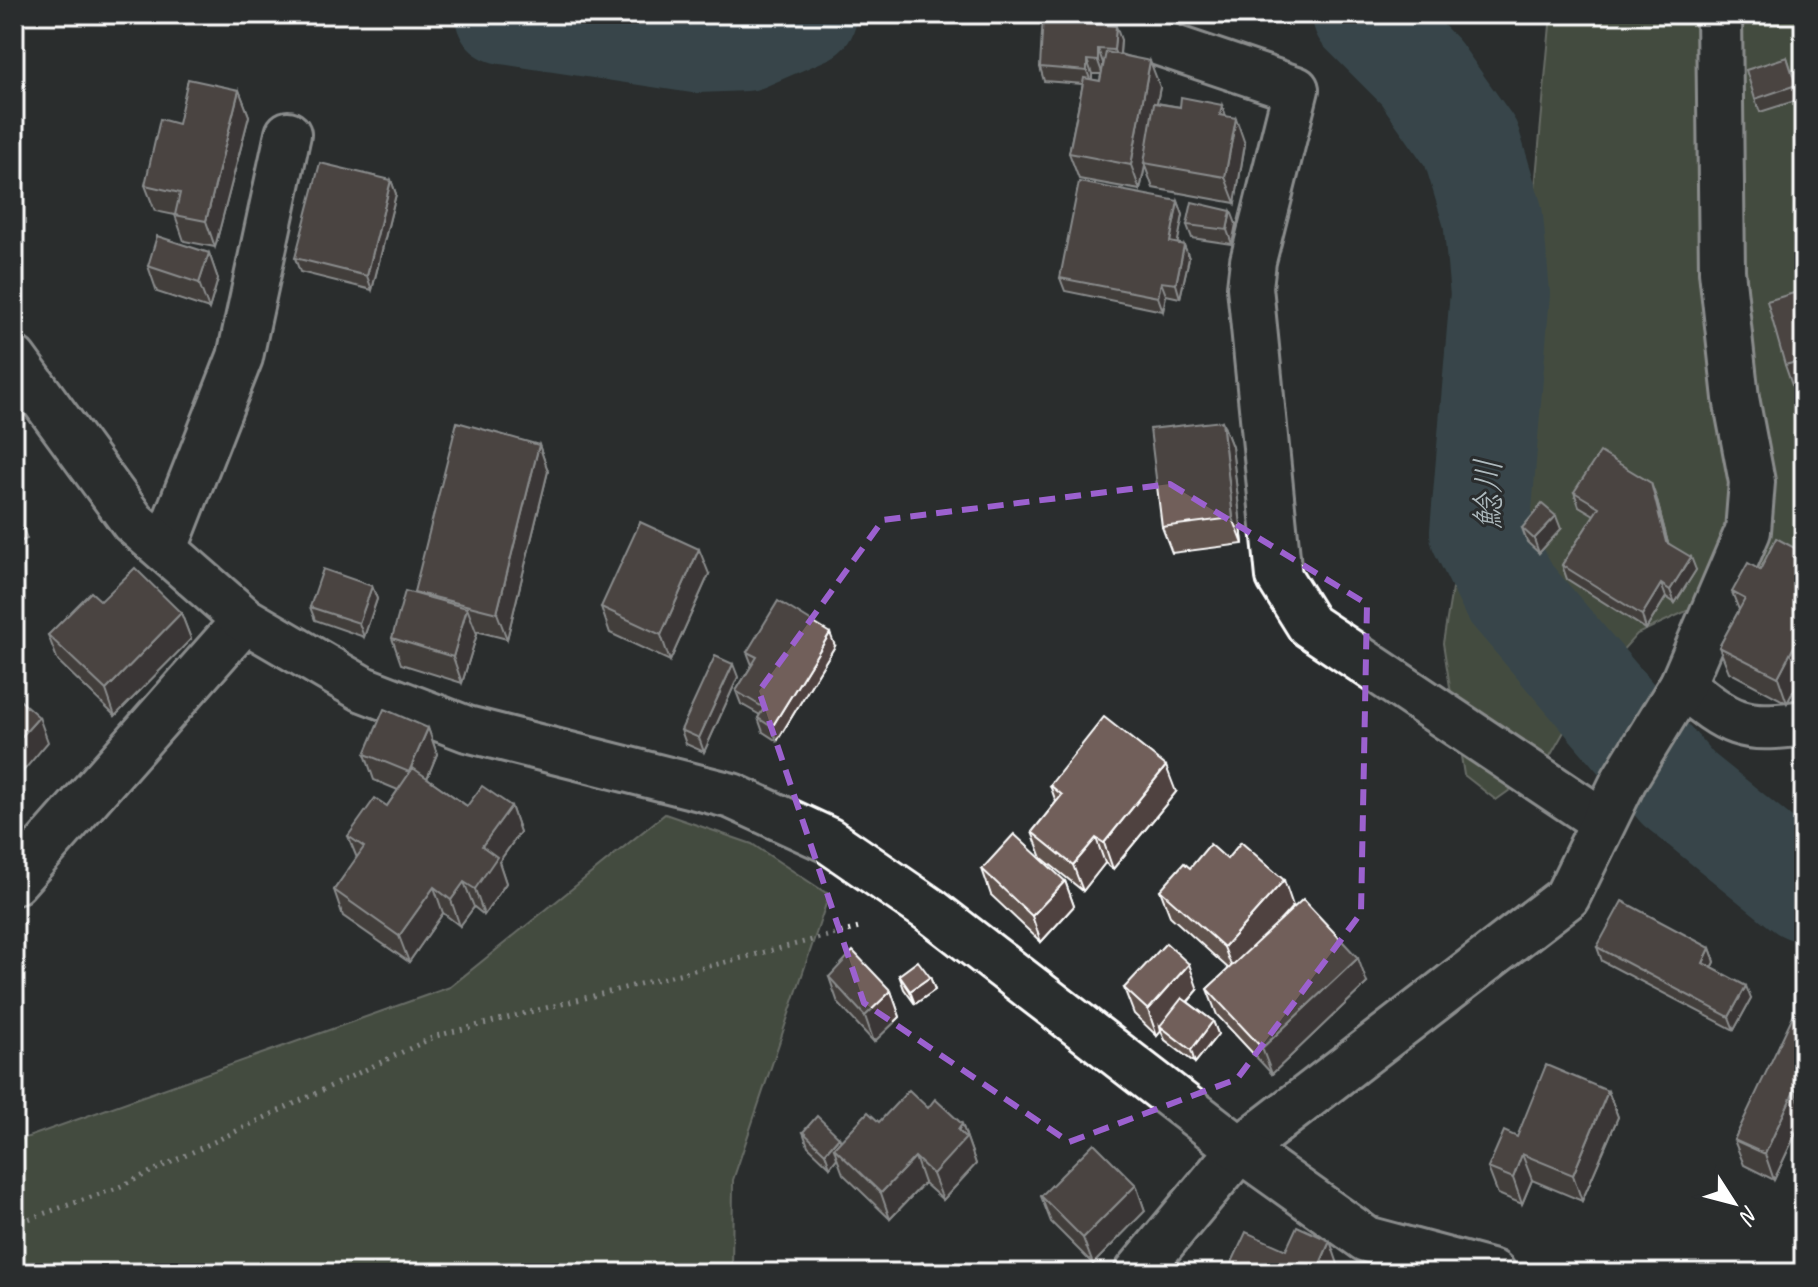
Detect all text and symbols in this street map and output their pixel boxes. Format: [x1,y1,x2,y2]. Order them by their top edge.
water label: 鯰川 [1465,458,1511,530]
north arrow [1694,1163,1774,1243]
text: N [1732,1200,1765,1231]

